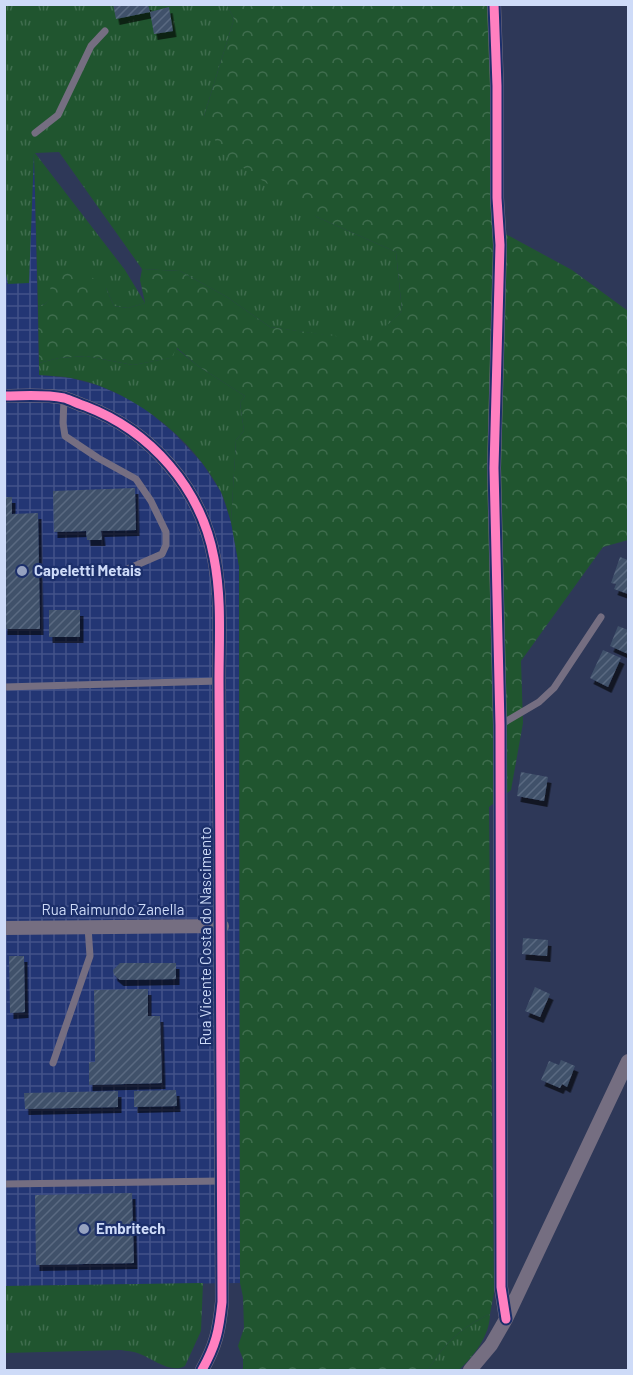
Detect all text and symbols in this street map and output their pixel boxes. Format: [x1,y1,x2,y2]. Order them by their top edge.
place label: Capeletti Metais [34,561,142,579]
marker: Capeletti Metais [15,564,29,578]
street label: Rua Vicente Costa do Nascimento [196,826,214,1046]
street label: Rua Raimundo Zanella [42,900,184,918]
place label: Embritech [96,1219,165,1237]
marker: Embritech [77,1222,91,1236]

